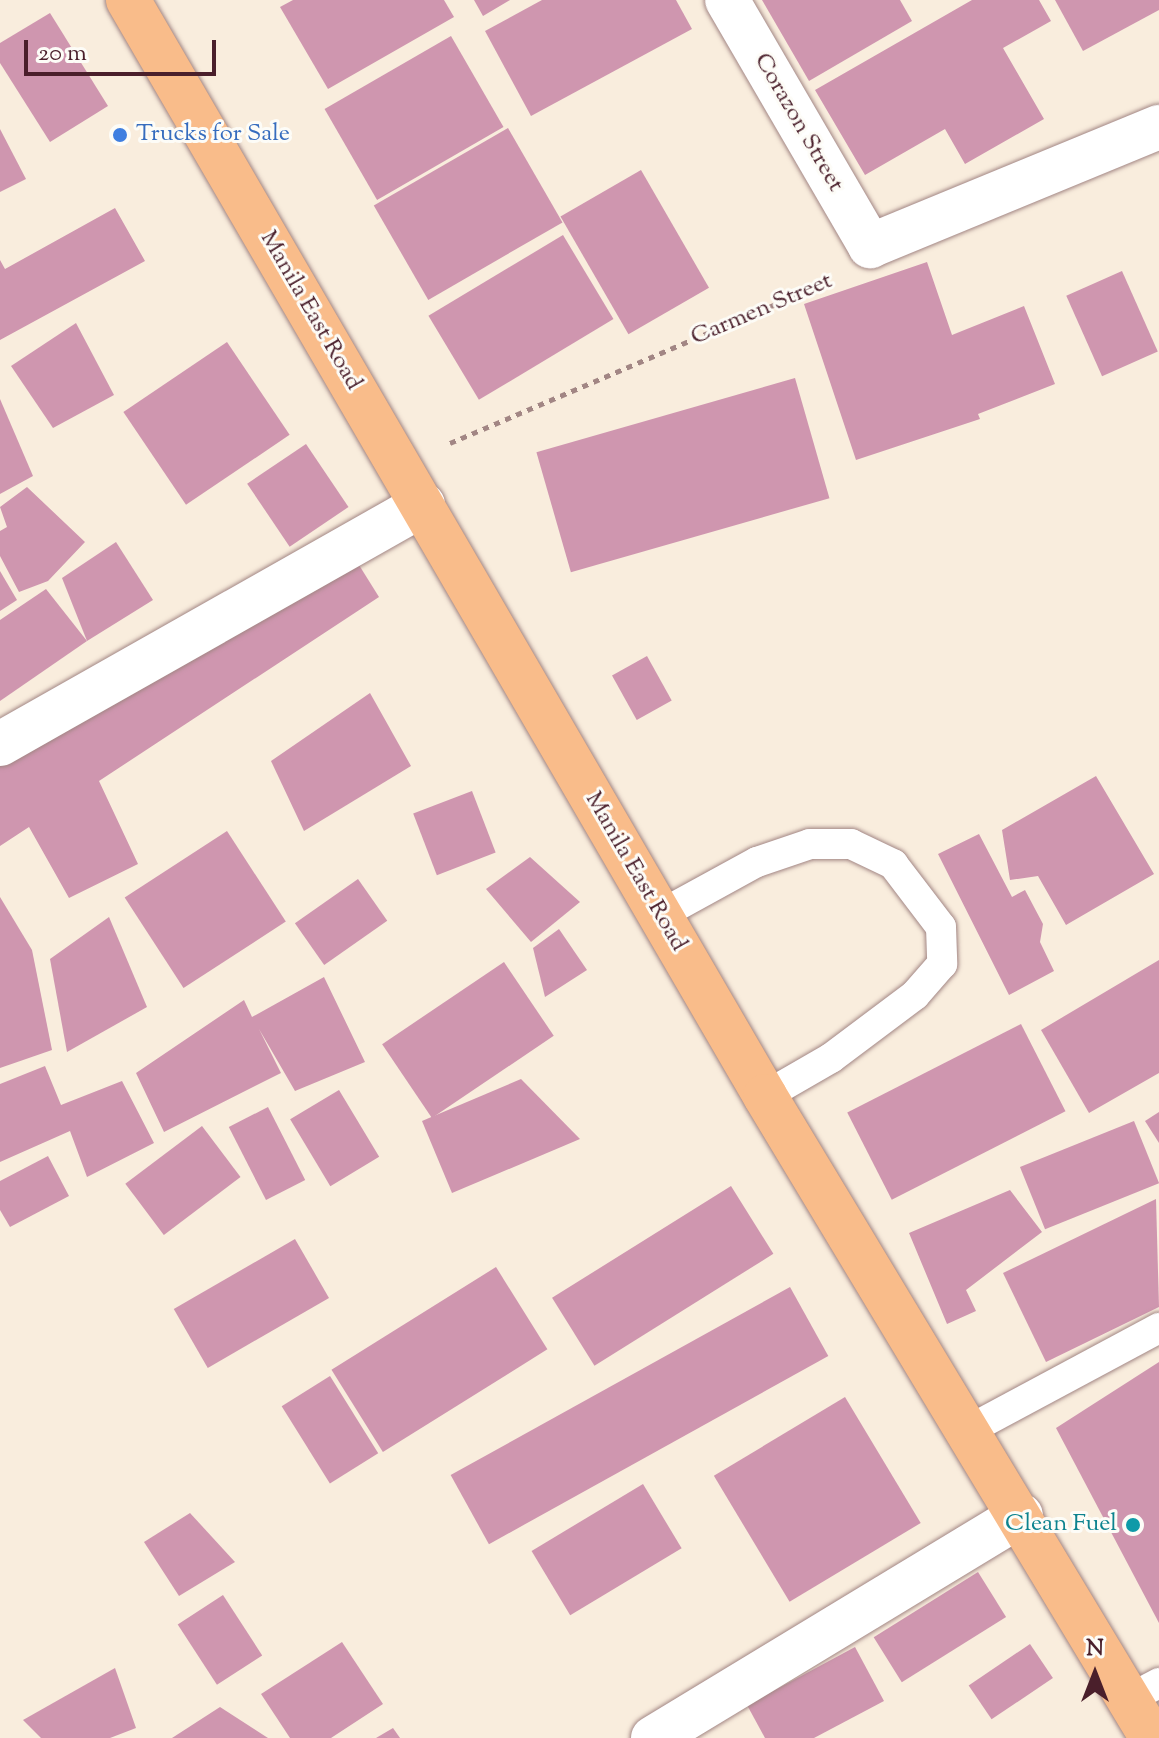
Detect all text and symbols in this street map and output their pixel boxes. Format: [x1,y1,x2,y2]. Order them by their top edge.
scale bar [28,24,220,74]
text: 20 m [38,37,87,71]
street label: Corazon Street [747,49,849,197]
place label: Trucks for Sale [136,121,290,149]
marker: Trucks for Sale [111,126,129,144]
street label: Manila East Road [253,226,367,396]
street label: Carmen Street [687,267,837,353]
street label: Manila East Road [578,787,692,957]
place label: Clean Fuel [1005,1511,1117,1539]
marker: Clean Fuel [1124,1516,1142,1534]
north arrow [1055,1634,1135,1714]
text: N [1086,1634,1104,1666]

